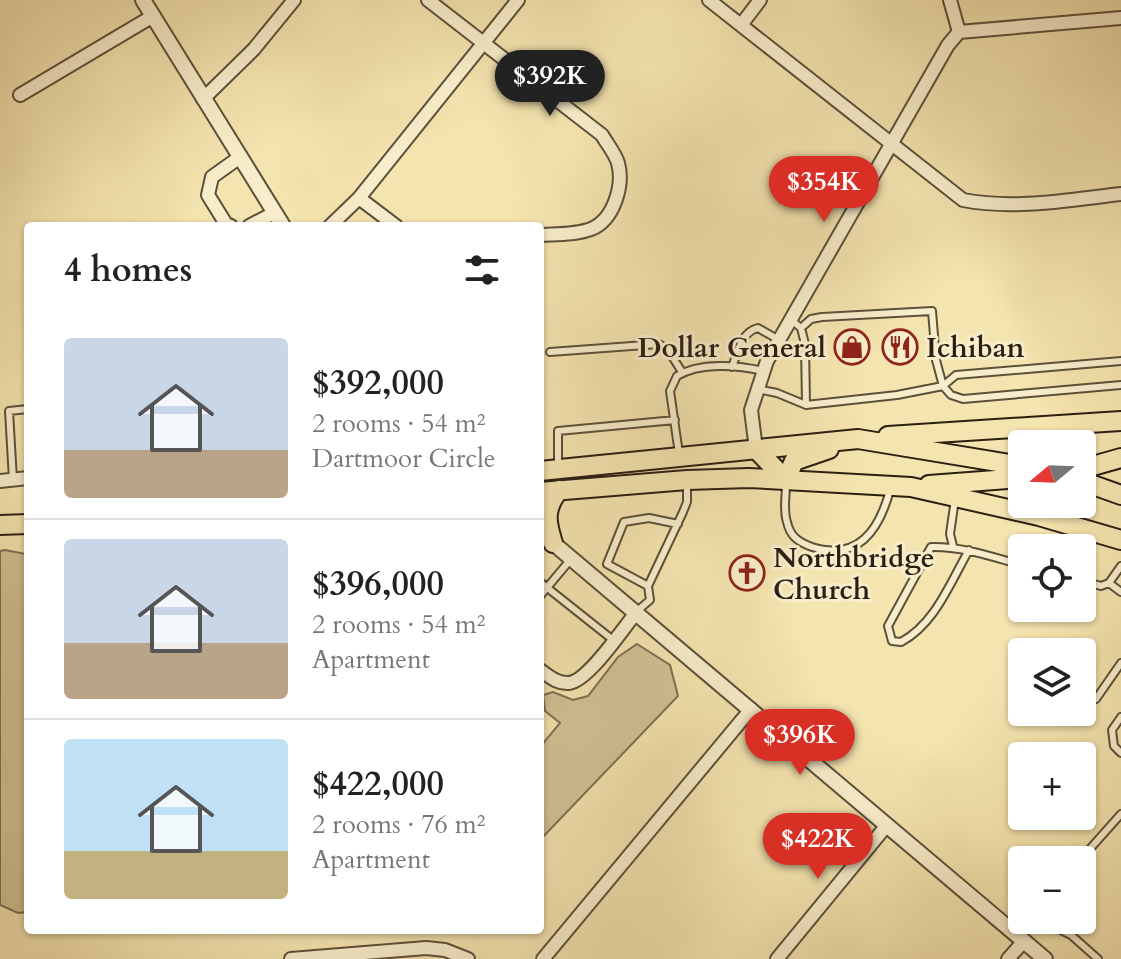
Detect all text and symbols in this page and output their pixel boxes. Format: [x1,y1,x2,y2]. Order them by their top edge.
pin: $392K [494,50,606,118]
text: $392K [513,58,587,93]
pin: $354K [768,156,880,224]
text: $354K [787,164,861,199]
text: 4 homes [64,247,192,293]
icon: filters [460,248,504,292]
shop icon: Dollar General [833,328,871,366]
restaurant icon: Ichiban [881,328,919,366]
place label: Dollar General [637,329,826,367]
place label: Ichiban [926,329,1025,367]
text: $392,000 [312,360,444,406]
icon: home [128,370,224,466]
text: 2 rooms · 54 m² [312,406,485,441]
north arrow [1008,430,1096,518]
map controls [1008,430,1096,934]
text: Dartmoor Circle [312,441,496,476]
button: locate [1008,534,1096,622]
place label: Northbridge Church [773,539,935,609]
church icon: Northbridge Church [728,554,766,592]
text: $396,000 [312,561,444,607]
icon: home [128,571,224,667]
text: 2 rooms · 54 m² [312,607,485,642]
button: layers [1008,638,1096,726]
text: Apartment [312,642,430,677]
pin: $396K [744,709,856,777]
text: $396K [763,717,837,752]
button: + [1008,742,1096,830]
text: $422,000 [312,761,444,807]
icon: home [128,771,224,867]
text: 2 rooms · 76 m² [312,807,485,842]
pin: $422K [762,813,874,881]
text: $422K [781,821,855,856]
text: Apartment [312,842,430,877]
button: − [1008,846,1096,934]

